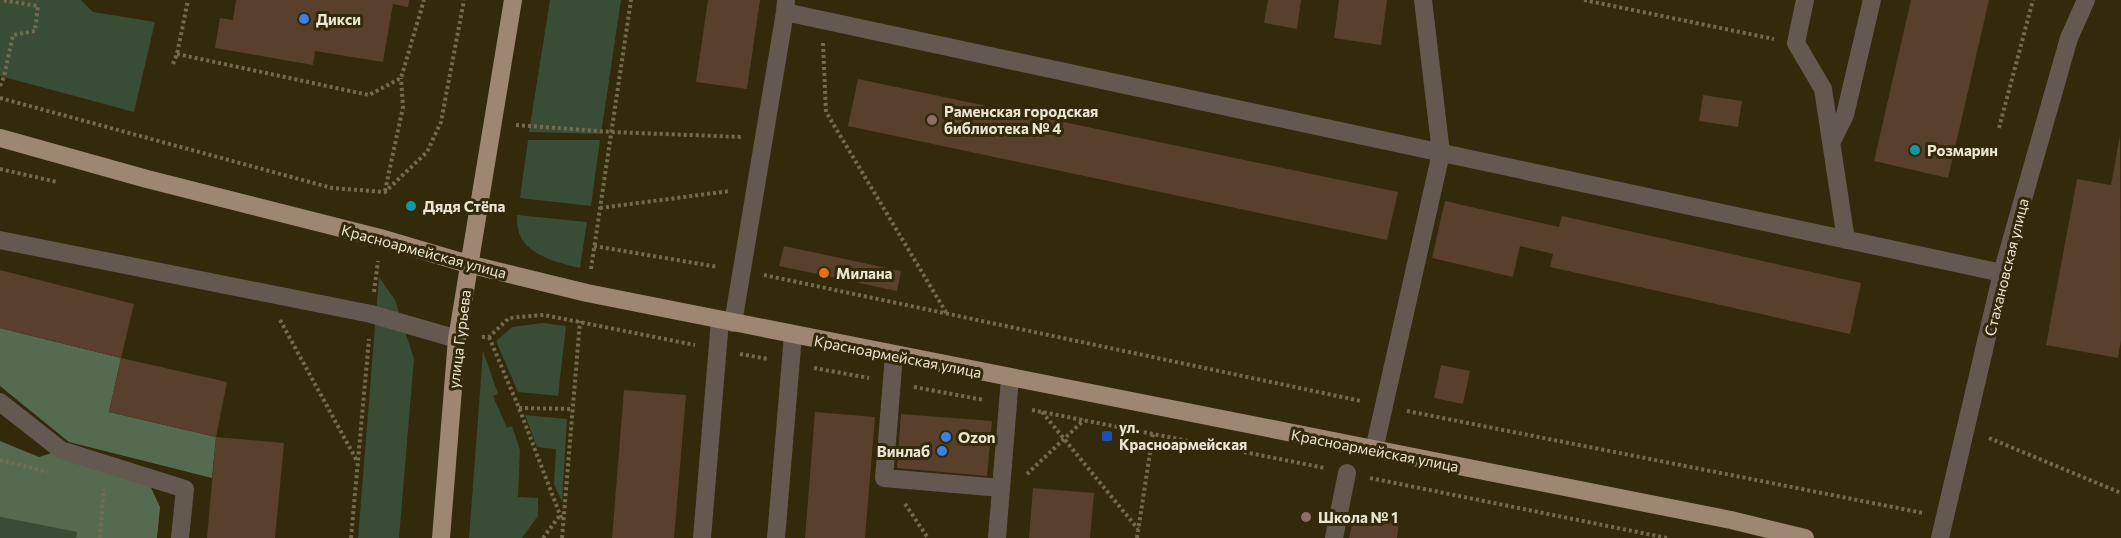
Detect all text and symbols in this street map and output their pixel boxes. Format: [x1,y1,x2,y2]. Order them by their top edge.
place label: Дикси [316,10,361,28]
marker: Дикси [297,12,311,26]
place label: Раменская городская библиотека № 4 [944,102,1098,137]
marker: Раменская городская библиотека № 4 [925,113,939,127]
place label: Розмарин [1927,141,1998,159]
marker: Розмарин [1908,143,1922,157]
street label: Стахановская улица [1980,196,2032,338]
place label: Дядя Стёпа [423,197,506,215]
marker: Дядя Стёпа [404,199,418,213]
street label: Красноармейская улица [339,220,509,282]
place label: Милана [836,264,893,282]
marker: Милана [817,266,831,280]
street label: улица Гурьева [444,289,474,389]
street label: Красноармейская улица [813,331,983,381]
place label: ул. Красноармейская [1119,418,1247,453]
street label: Красноармейская улица [1290,425,1460,475]
place label: Ozon [958,428,996,446]
marker: ул. Красноармейская [1100,429,1114,443]
marker: Ozon [939,430,953,444]
place label: Винлаб [877,442,930,460]
marker: Винлаб [935,444,949,458]
place label: Школа № 1 [1318,508,1398,526]
marker: Школа № 1 [1299,510,1313,524]

